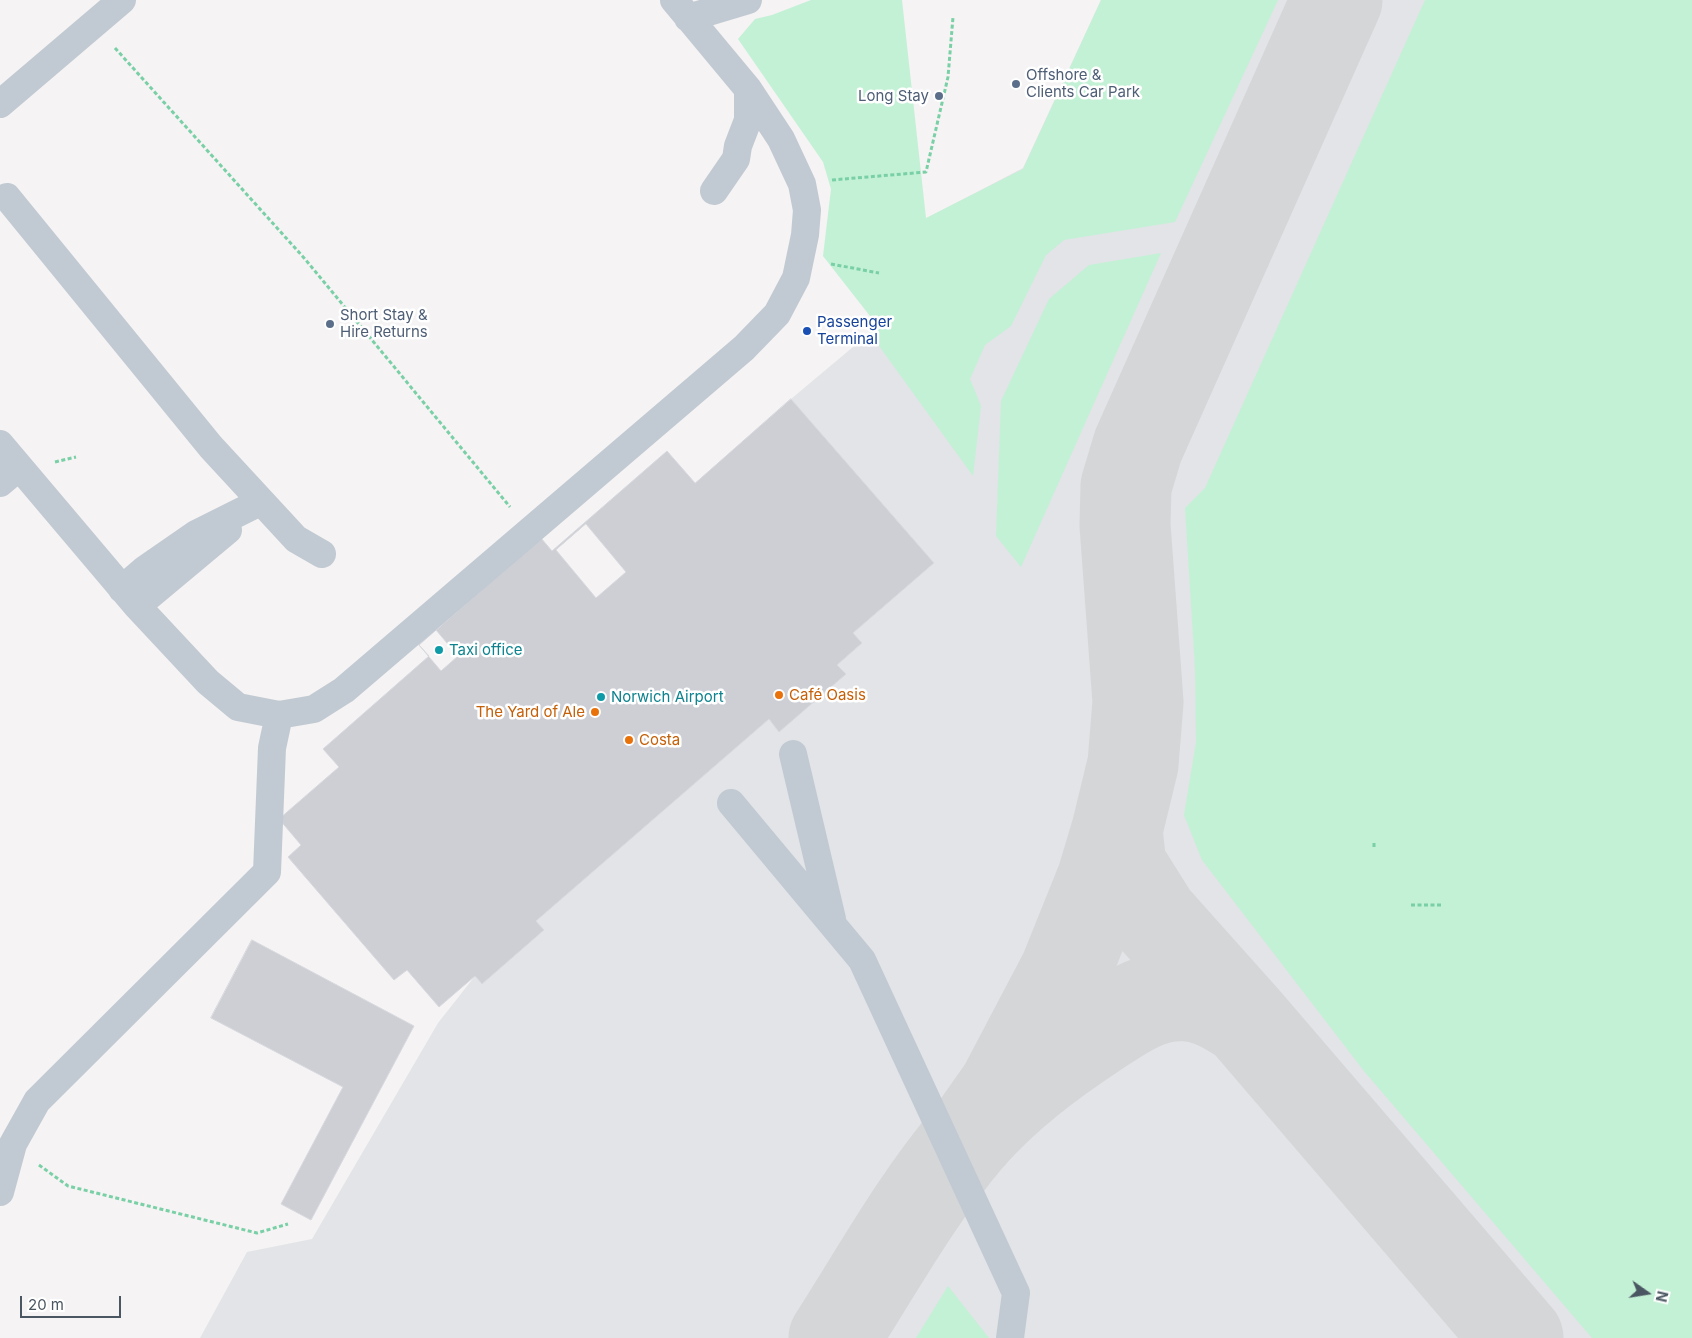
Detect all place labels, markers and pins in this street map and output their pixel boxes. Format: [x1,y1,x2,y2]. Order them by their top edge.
place label: Offshore & Clients Car Park [1026,66,1140,101]
marker: Offshore & Clients Car Park [1010,78,1022,90]
place label: Long Stay [858,87,929,105]
marker: Long Stay [933,90,945,102]
place label: Short Stay & Hire Returns [340,306,428,341]
place label: Passenger Terminal [817,313,892,348]
marker: Short Stay & Hire Returns [324,318,336,330]
marker: Passenger Terminal [801,325,813,337]
place label: Taxi office [449,641,523,659]
marker: Taxi office [433,644,445,656]
place label: Café Oasis [789,686,866,704]
place label: Norwich Airport [611,688,724,706]
marker: Café Oasis [773,689,785,701]
marker: Norwich Airport [595,691,607,703]
place label: The Yard of Ale [476,703,585,721]
marker: The Yard of Ale [589,706,601,718]
place label: Costa [639,731,680,749]
marker: Costa [623,734,635,746]

